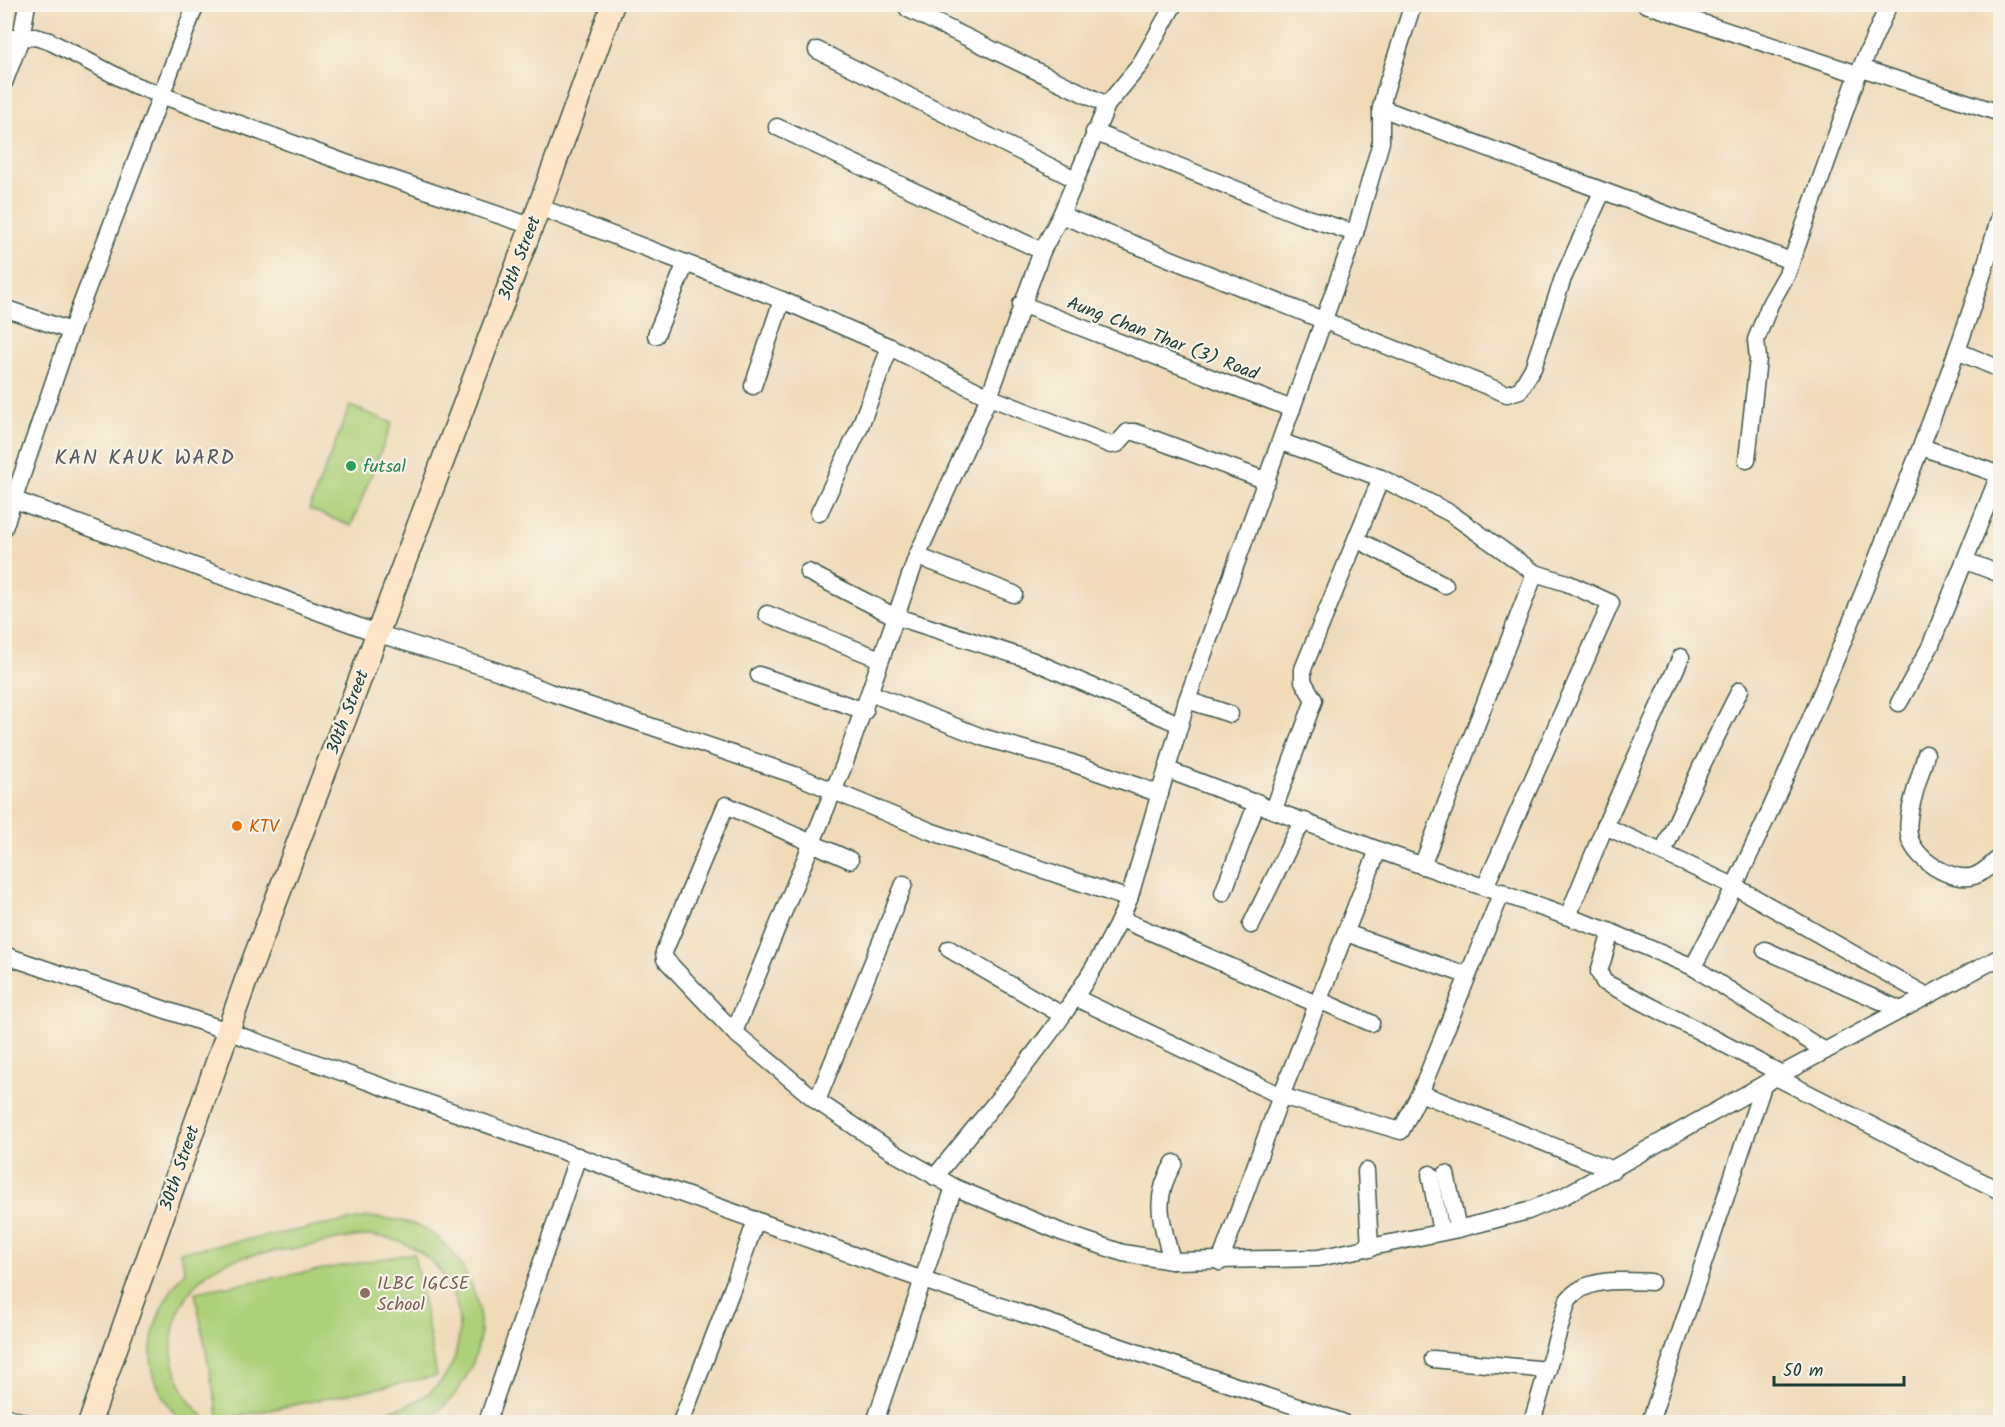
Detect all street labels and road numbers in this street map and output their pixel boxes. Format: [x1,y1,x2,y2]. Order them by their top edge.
street label: 30th Street [491,211,550,305]
street label: Aung Chan Thar (3) Road [1063,290,1263,390]
street label: 30th Street [319,665,378,759]
street label: 30th Street [152,1121,209,1215]

